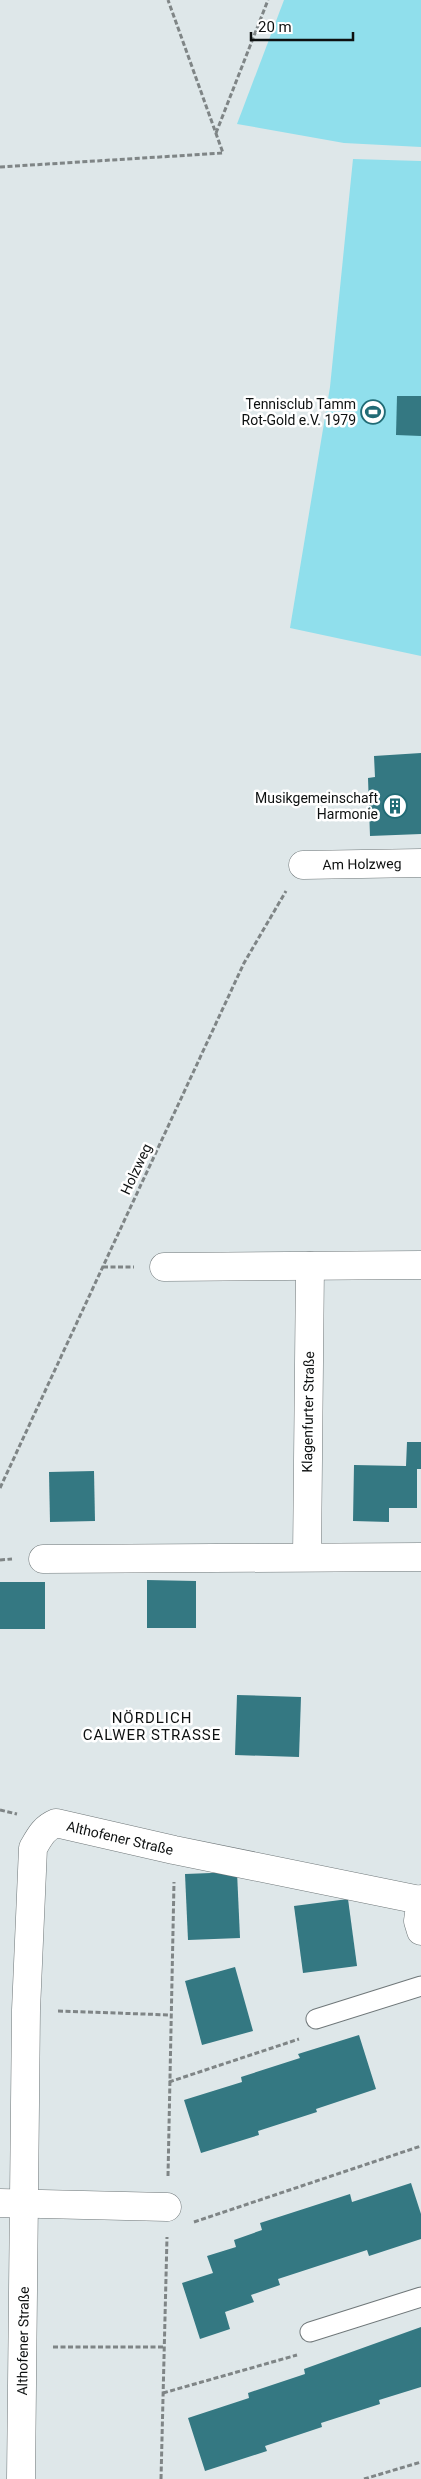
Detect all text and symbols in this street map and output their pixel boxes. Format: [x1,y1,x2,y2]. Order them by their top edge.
scale bar [251,10,354,42]
text: 20 m [258,18,292,36]
place label: Tennisclub Tamm Rot-Gold e.V. 1979 [242,396,356,428]
sports icon: Tennisclub Tamm Rot-Gold e.V. 1979 [360,399,386,425]
place label: Musikgemeinschaft Harmonie [255,790,378,822]
building icon: Musikgemeinschaft Harmonie [382,793,408,819]
street label: Am Holzweg [322,855,402,873]
street label: Holzweg [117,1141,155,1197]
street label: Klagenfurter Straße [299,1351,317,1473]
district label: NÖRDLICH CALWER STRASSE [83,1709,221,1744]
street label: Althofener Straße [65,1818,175,1858]
street label: Althofener Straße [14,2286,32,2396]

